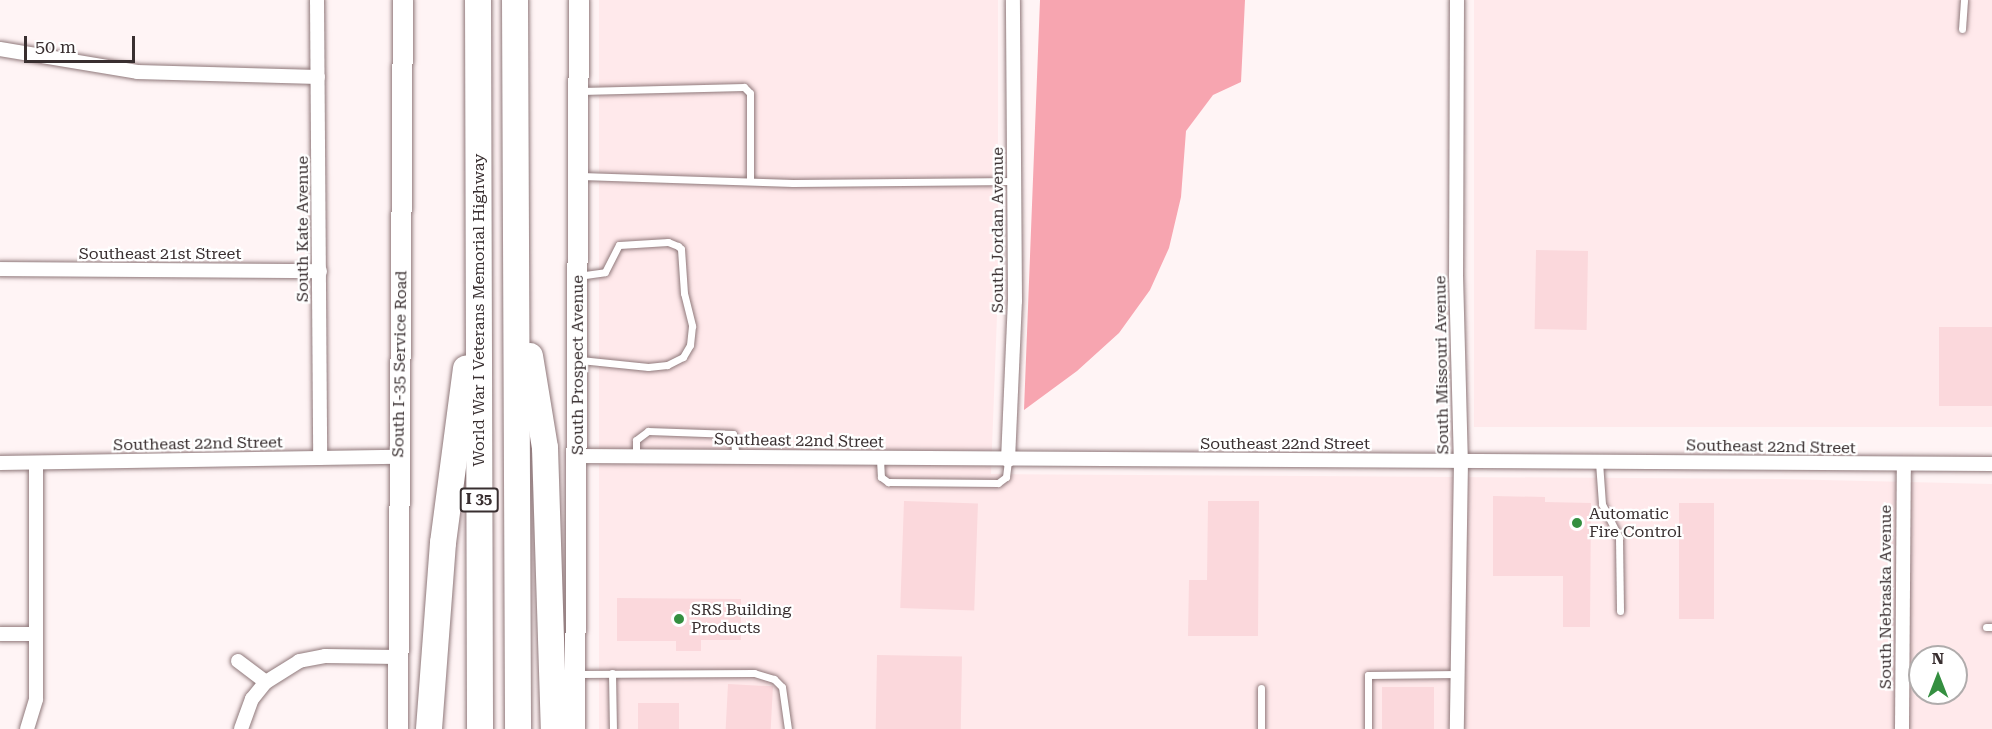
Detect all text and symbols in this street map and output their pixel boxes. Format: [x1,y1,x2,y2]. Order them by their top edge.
scale bar [27,24,138,62]
text: 50 m [35,36,76,57]
street label: South Jordan Avenue [988,147,1008,313]
street label: World War I Veterans Memorial Highway [469,154,489,466]
street label: South Kate Avenue [293,156,313,302]
street label: Southeast 21st Street [79,244,241,264]
street label: South I-35 Service Road [389,270,411,458]
street label: South Prospect Avenue [568,275,588,455]
street label: South Missouri Avenue [1431,275,1453,455]
street label: Southeast 22nd Street [714,430,884,452]
street label: Southeast 22nd Street [113,433,283,455]
street label: Southeast 22nd Street [1200,434,1370,454]
street label: Southeast 22nd Street [1686,436,1856,458]
road number: I 35 [460,488,498,512]
place label: Automatic Fire Control [1589,504,1682,542]
street label: South Nebraska Avenue [1876,505,1896,689]
marker: Automatic Fire Control [1570,516,1584,530]
place label: SRS Building Products [691,600,791,638]
marker: SRS Building Products [672,612,686,626]
north arrow [1908,645,1968,705]
text: N [1932,649,1944,668]

